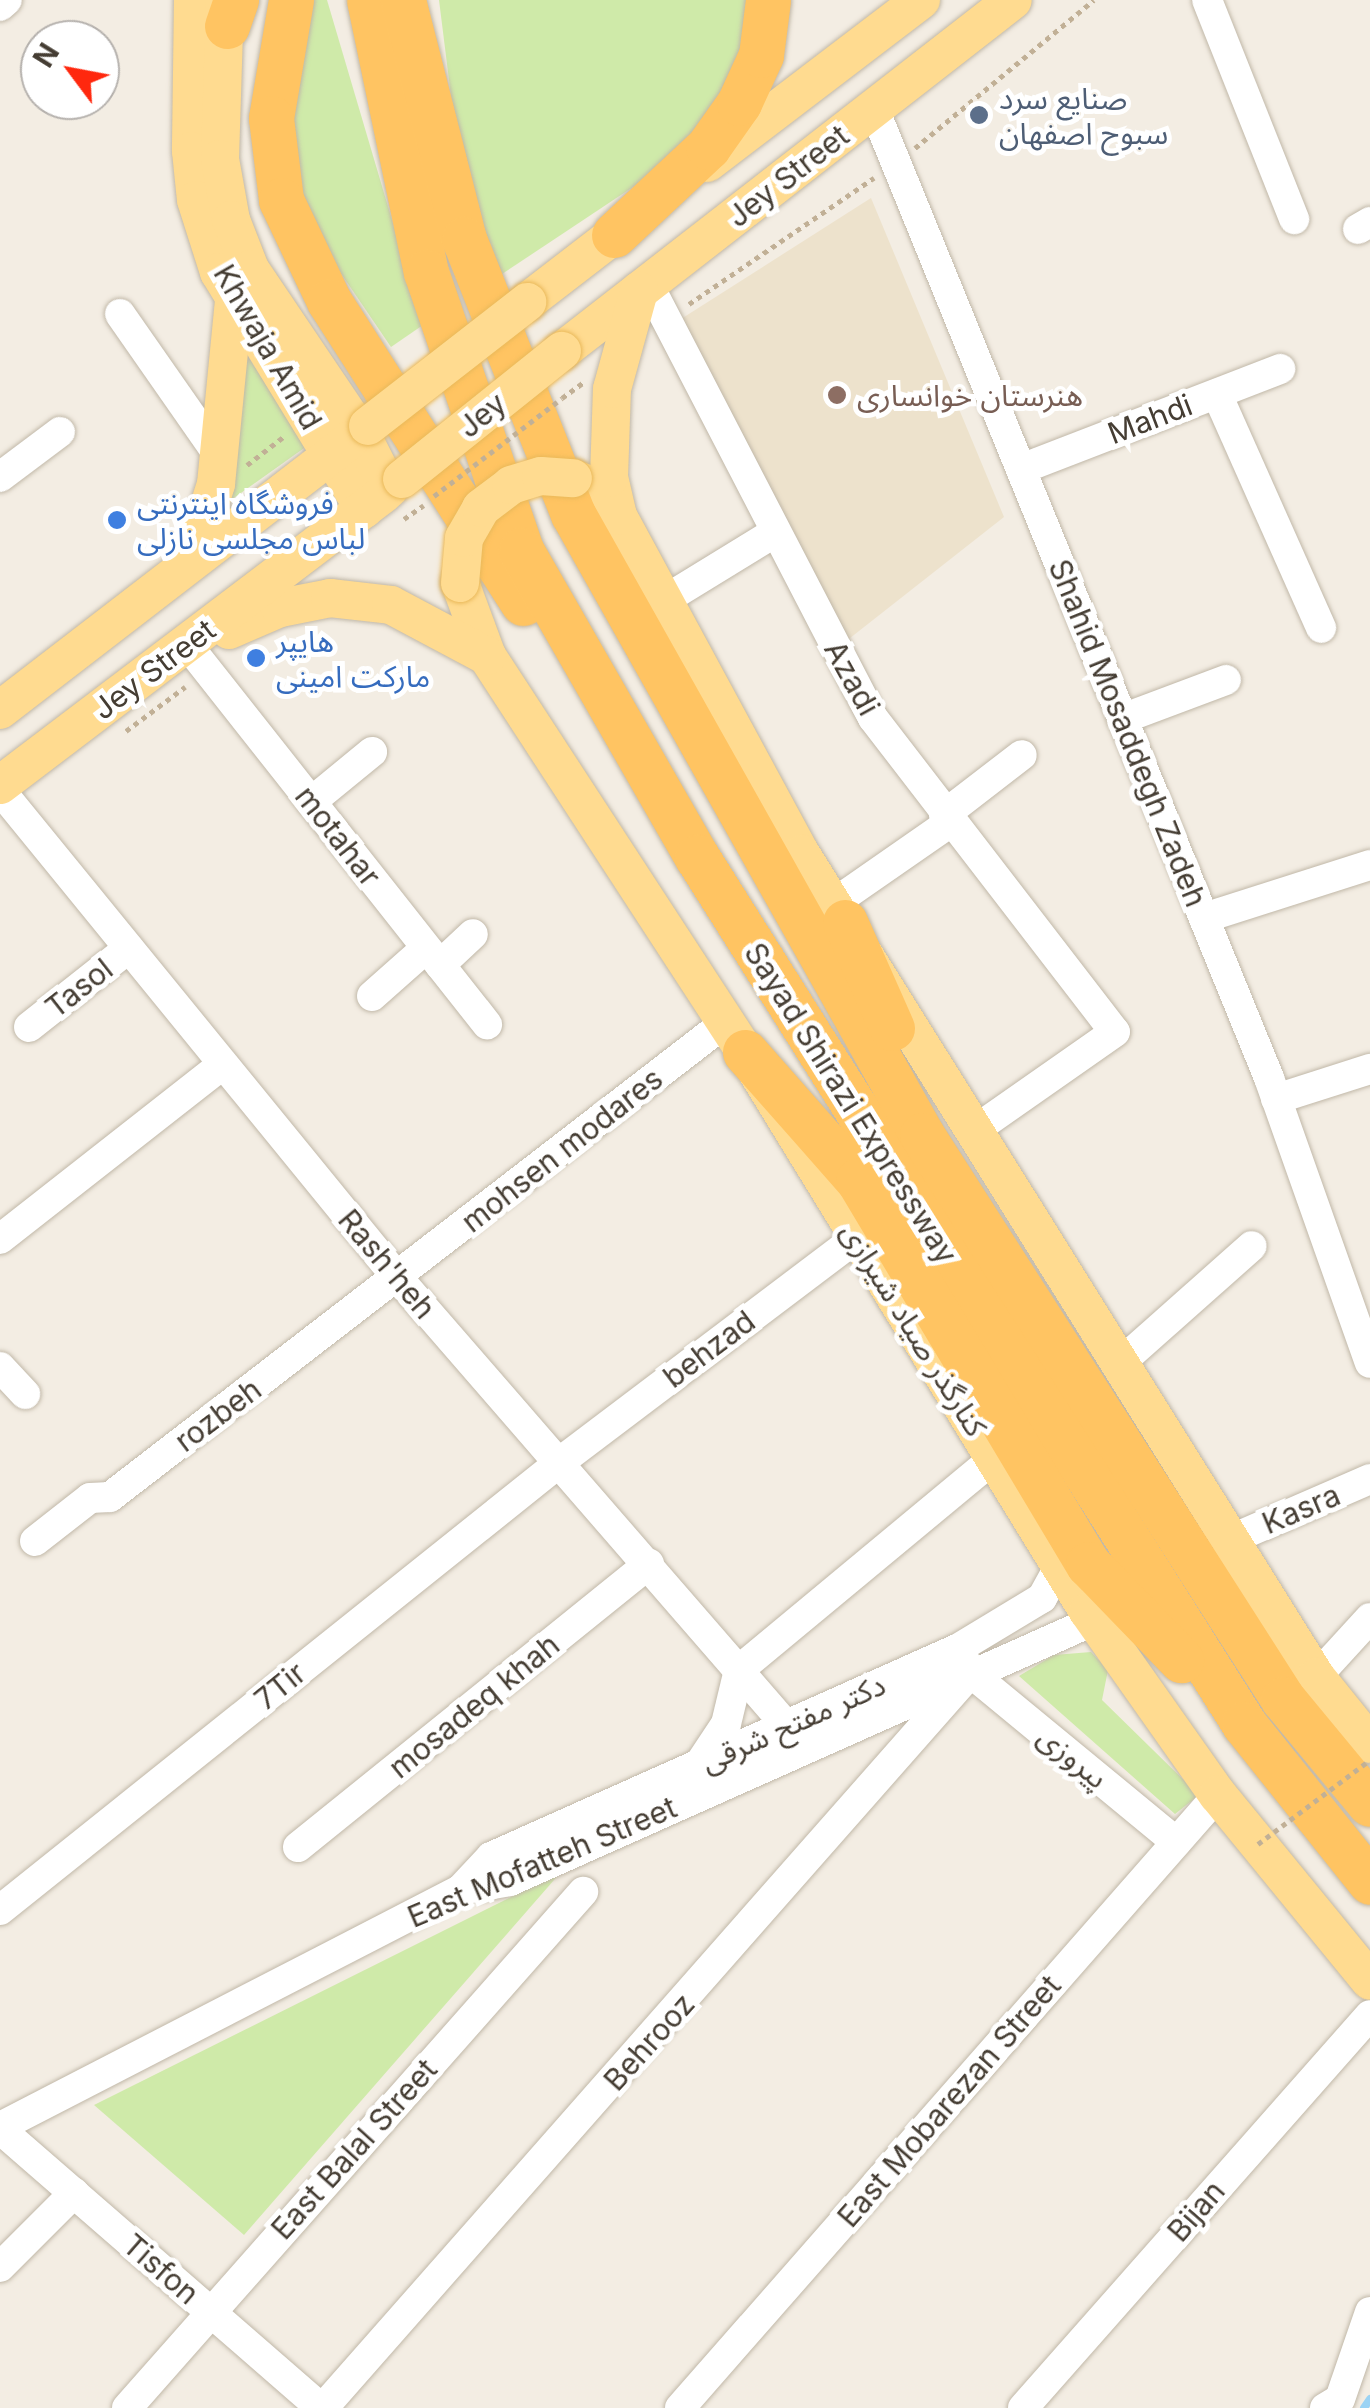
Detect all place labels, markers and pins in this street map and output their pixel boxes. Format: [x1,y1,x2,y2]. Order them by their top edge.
place label: صنایع سرد سبوح اصفهان [999,80,1168,150]
marker: صنایع سرد سبوح اصفهان [968,104,990,126]
place label: هنرستان خوانساری [857,377,1083,413]
marker: هنرستان خوانساری [826,384,848,406]
place label: فروشگاه اینترنتی لباس مجلسی نازلی [137,485,365,556]
marker: فروشگاه اینترنتی لباس مجلسی نازلی [106,509,128,531]
place label: هایپر مارکت امینی [276,623,430,694]
marker: هایپر مارکت امینی [245,647,267,669]

